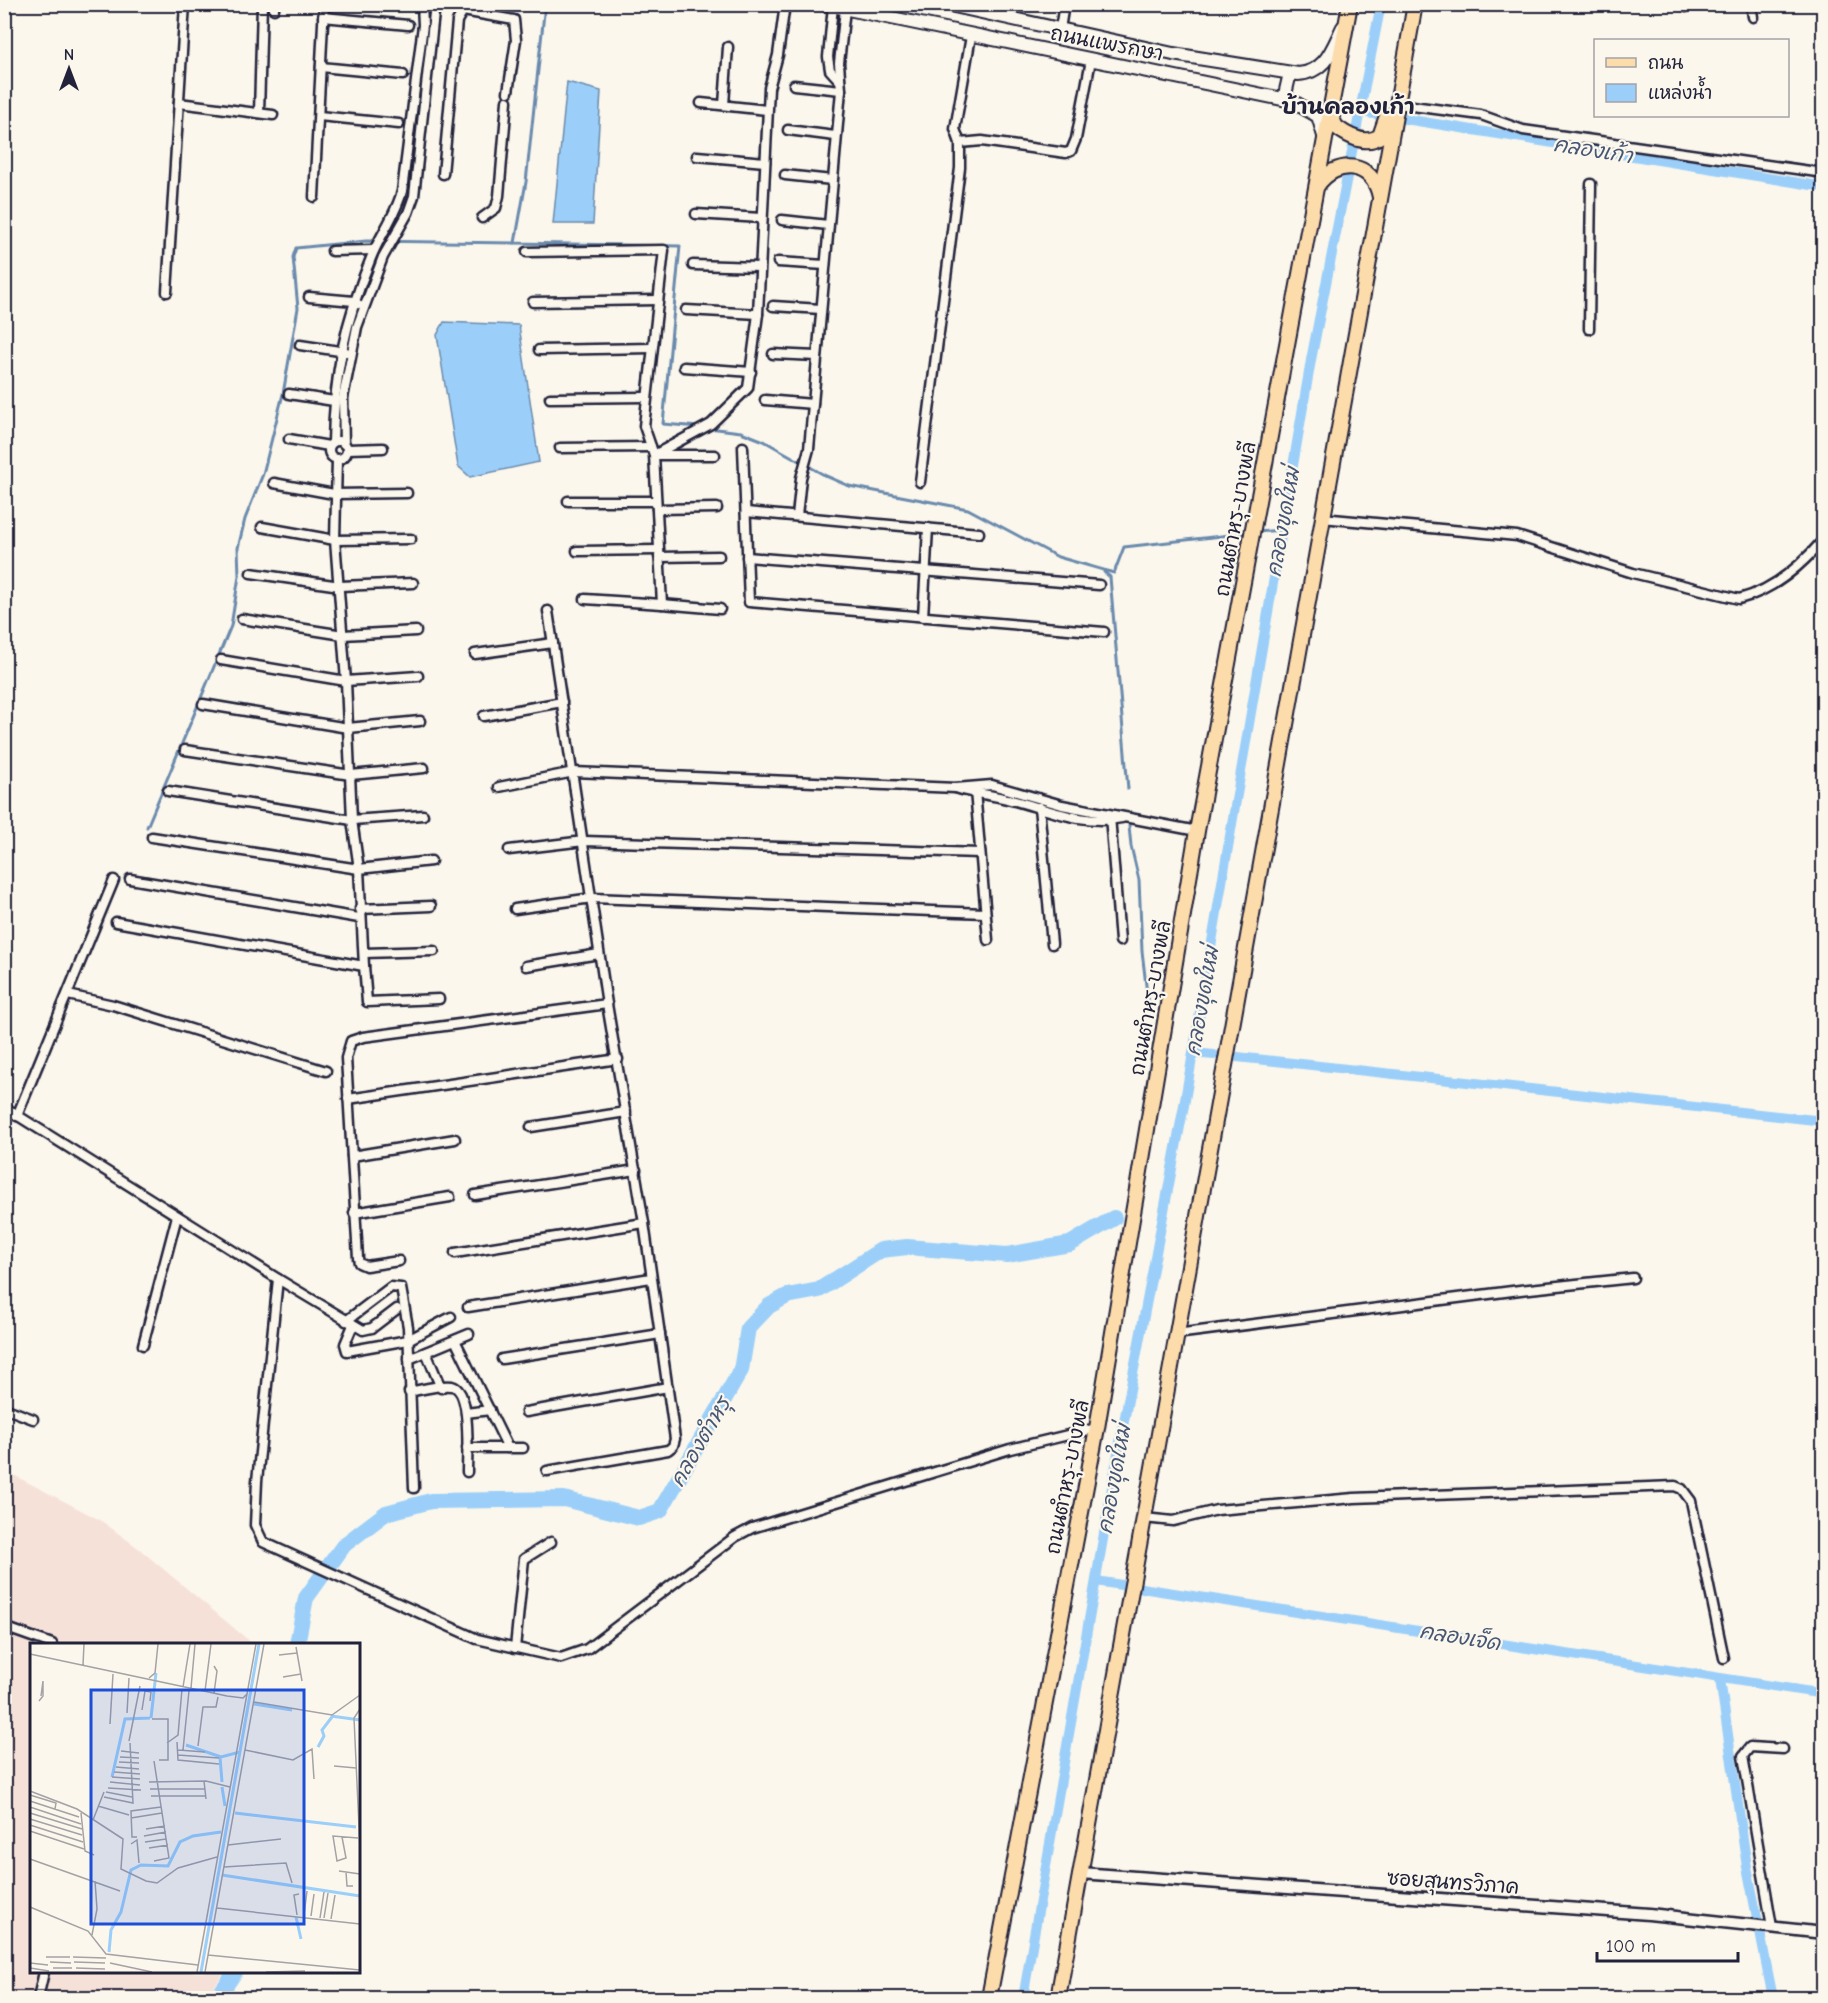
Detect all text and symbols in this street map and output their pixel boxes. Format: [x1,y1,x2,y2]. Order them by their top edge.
street label: ถนนแพรกษา [1049,21,1165,66]
north arrow [39,39,99,99]
legend [1594,39,1789,117]
text: N [64,46,74,64]
text: ถนน [1648,53,1683,74]
text: แหล่งน้ำ [1648,76,1712,104]
district label: บ้านคลองเก้า [1281,93,1415,120]
water label: คลองเก้า [1552,131,1636,168]
street label: ถนนตำหรุ-บางพลี [1209,440,1264,599]
water label: คลองขุดใหม่ [1260,461,1309,579]
street label: ถนนตำหรุ-บางพลี [1124,919,1179,1078]
water label: คลองขุดใหม่ [1179,940,1228,1058]
water label: คลองตำหรุ [664,1391,740,1493]
street label: ถนนตำหรุ-บางพลี [1039,1398,1098,1557]
water label: คลองขุดใหม่ [1091,1418,1140,1536]
water label: คลองเจ็ด [1418,1617,1504,1655]
inset map [30,1643,360,1973]
street label: ซอยสุนทรวิภาค [1386,1865,1520,1903]
scale bar [1597,1925,1738,1963]
text: 100 m [1606,1936,1656,1957]

